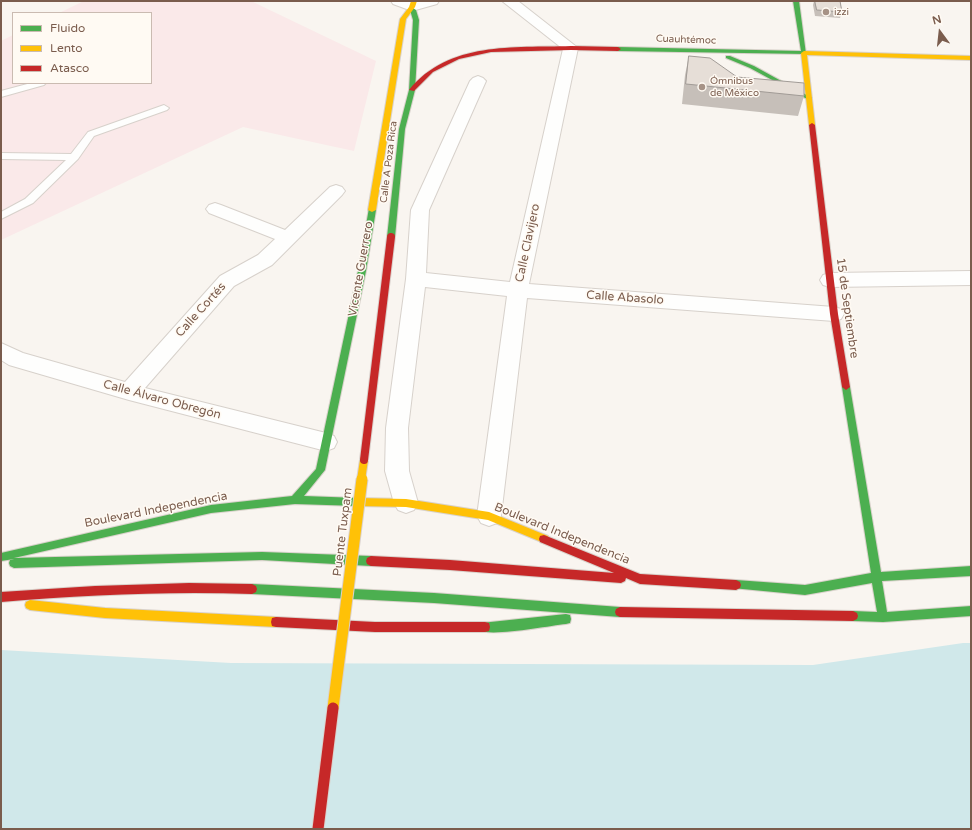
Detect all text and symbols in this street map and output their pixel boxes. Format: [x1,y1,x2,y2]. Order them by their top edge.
place label: izzi [834,6,849,18]
marker: izzi [821,7,831,17]
legend [12,12,152,84]
north arrow [920,12,960,52]
text: N [931,13,943,27]
text: Fluido [50,21,85,35]
street label: Cuauhtémoc [656,33,716,47]
text: Lento [50,41,83,55]
text: Atasco [50,61,89,75]
place label: Ómnibus de México [710,75,759,98]
marker: Ómnibus de México [697,82,707,92]
street label: Calle A Poza Rica [378,120,400,204]
street label: Calle Clavijero [513,202,543,284]
street label: Vicente Guerrero [346,220,376,318]
street label: 15 de Septiembre [833,257,861,359]
street label: Calle Cortés [173,280,229,340]
street label: Calle Abasolo [586,288,664,308]
street label: Calle Álvaro Obregón [102,377,222,423]
street label: Puente Tuxpam [330,487,356,577]
street label: Boulevard Independencia [83,489,229,531]
street label: Boulevard Independencia [492,500,632,568]

